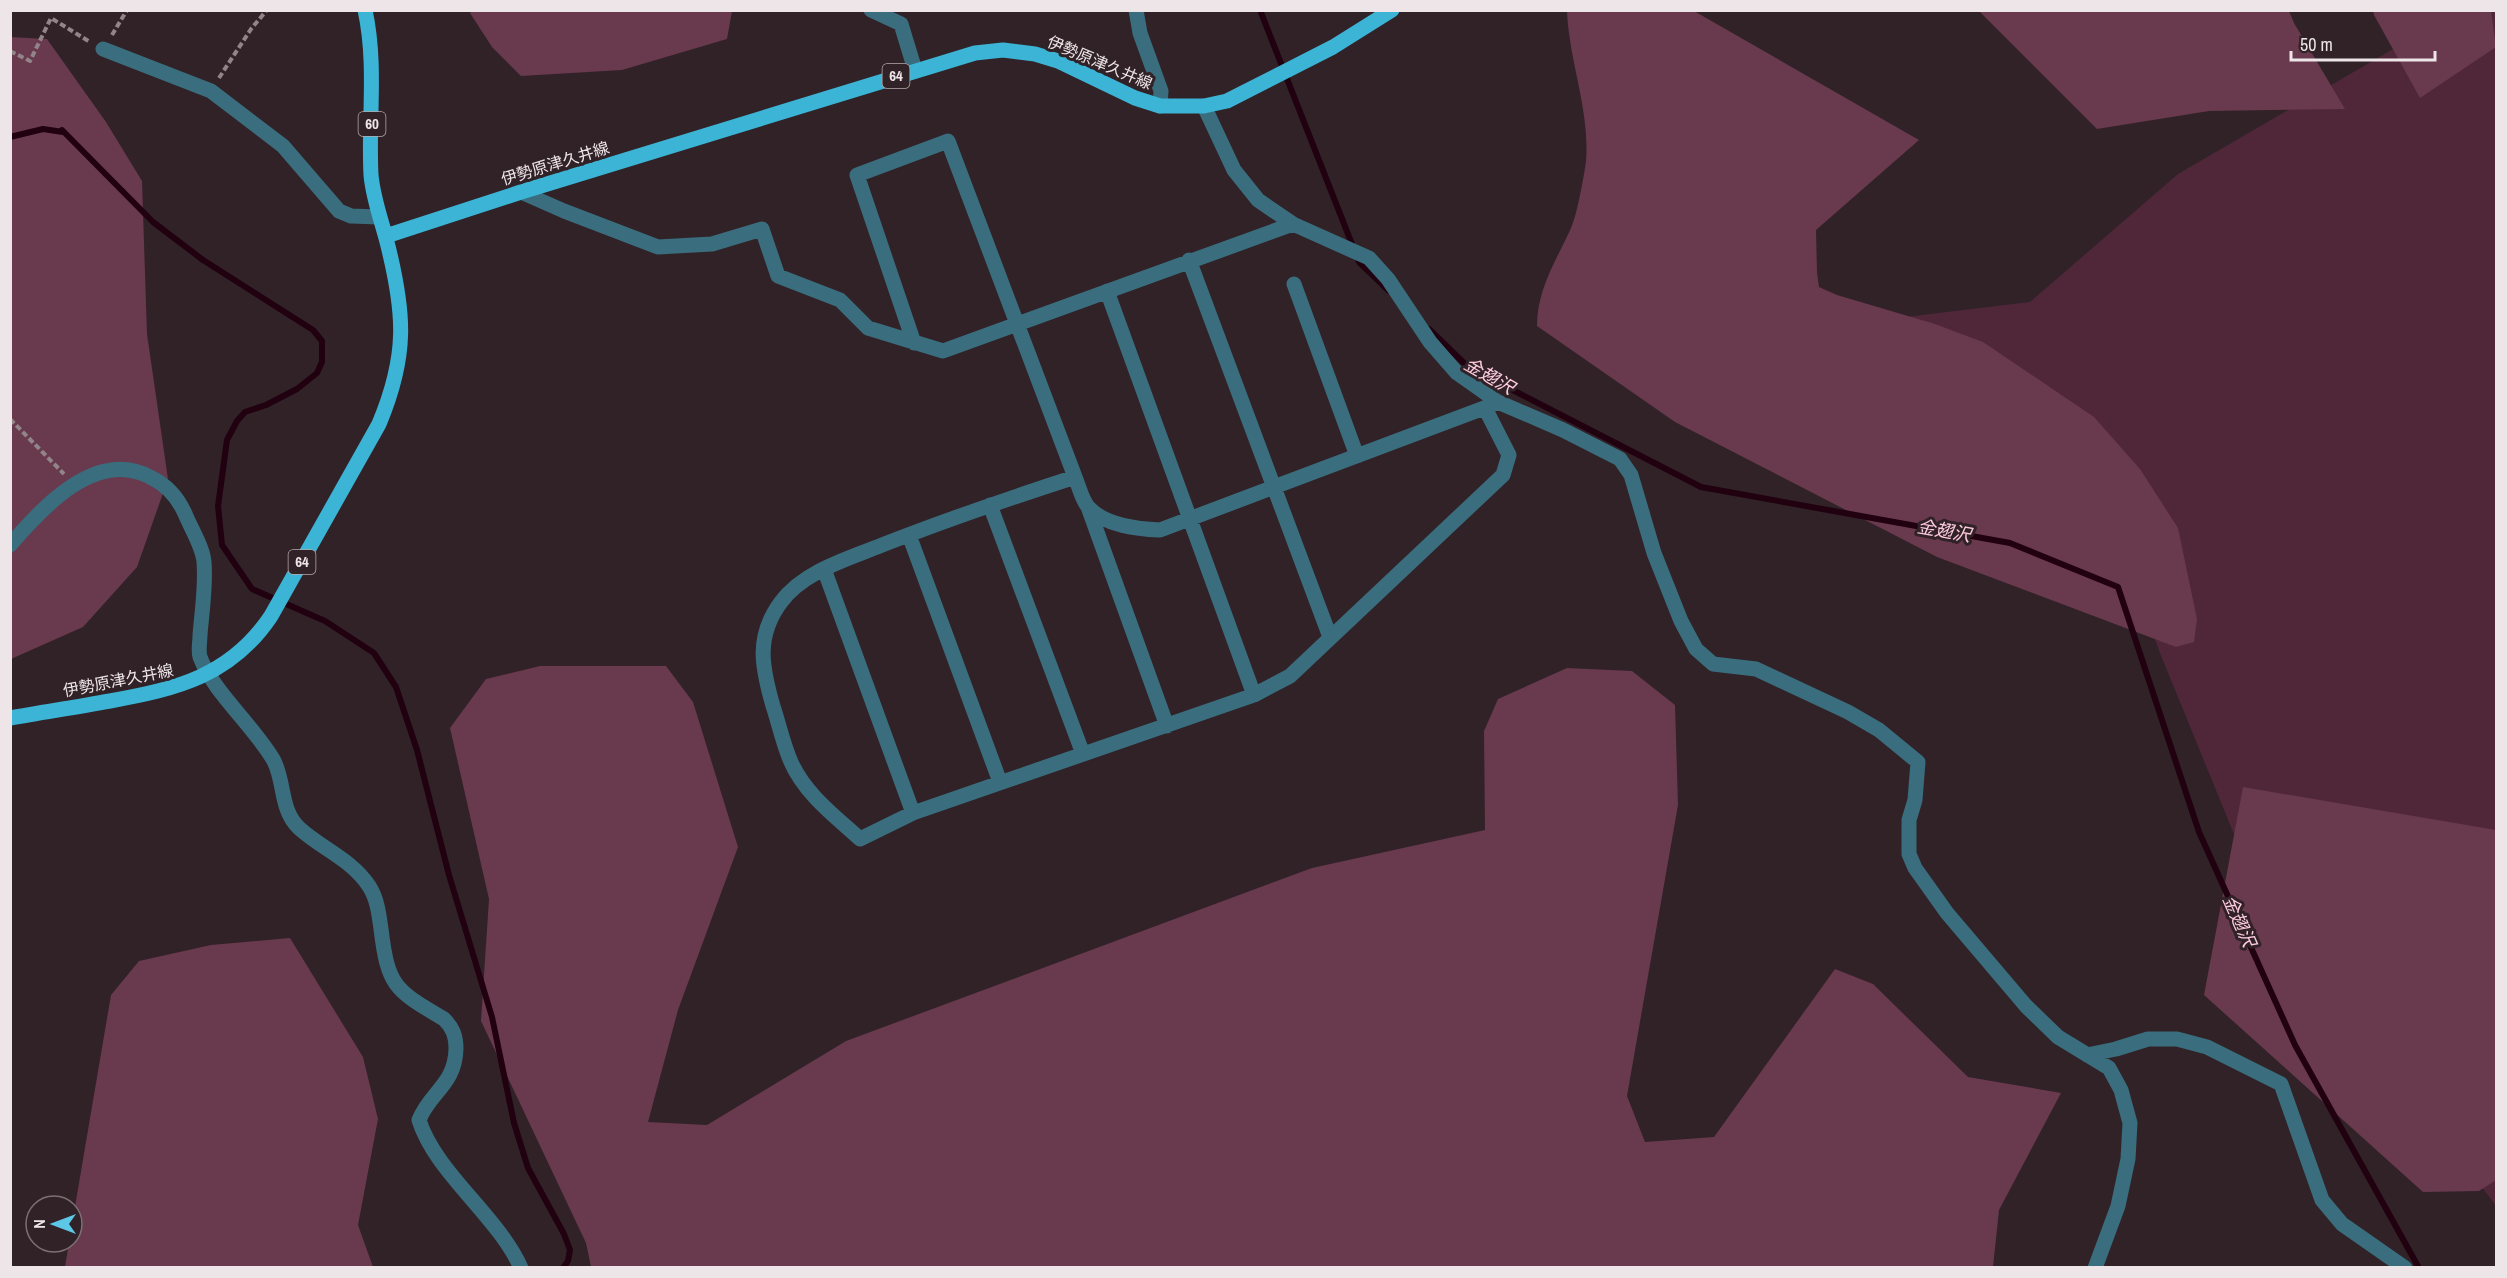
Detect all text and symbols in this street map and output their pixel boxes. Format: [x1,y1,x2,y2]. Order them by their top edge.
scale bar [2291,24,2435,62]
street label: 伊勢原津久井線 [1044,30,1156,94]
text: 50 m [2300,32,2333,57]
road number: 64 [882,64,910,88]
road number: 60 [358,112,386,136]
street label: 伊勢原津久井線 [498,136,612,190]
water label: 金翅沢 [1460,351,1521,401]
water label: 金翅沢 [1915,514,1975,548]
road number: 64 [288,550,316,574]
street label: 伊勢原津久井線 [61,659,175,701]
water label: 金翅沢 [2217,891,2263,952]
north arrow [24,1194,84,1254]
text: N [28,1219,50,1229]

